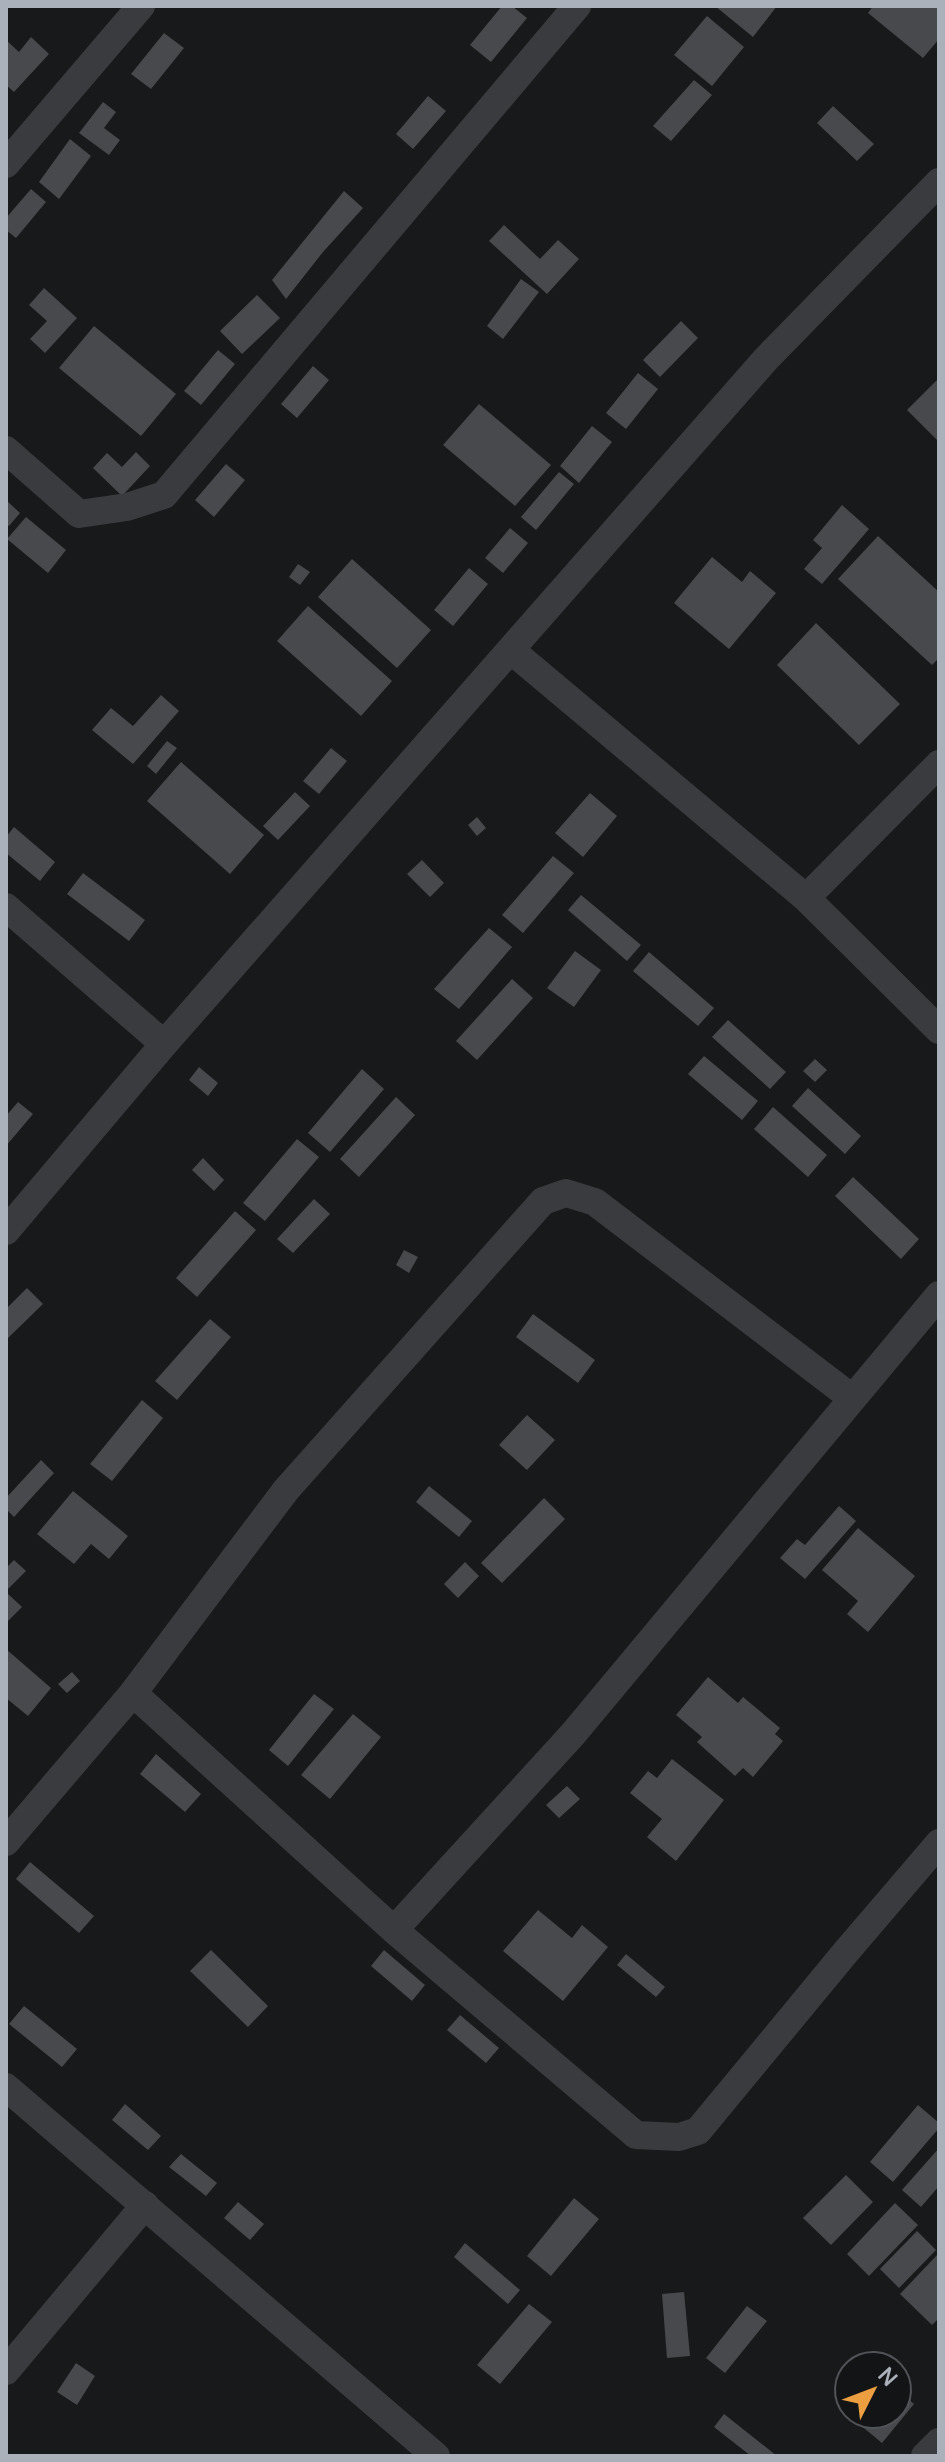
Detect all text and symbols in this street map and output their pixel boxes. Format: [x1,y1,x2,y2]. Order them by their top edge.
north arrow [833,2350,913,2430]
text: N [871,2361,904,2393]

